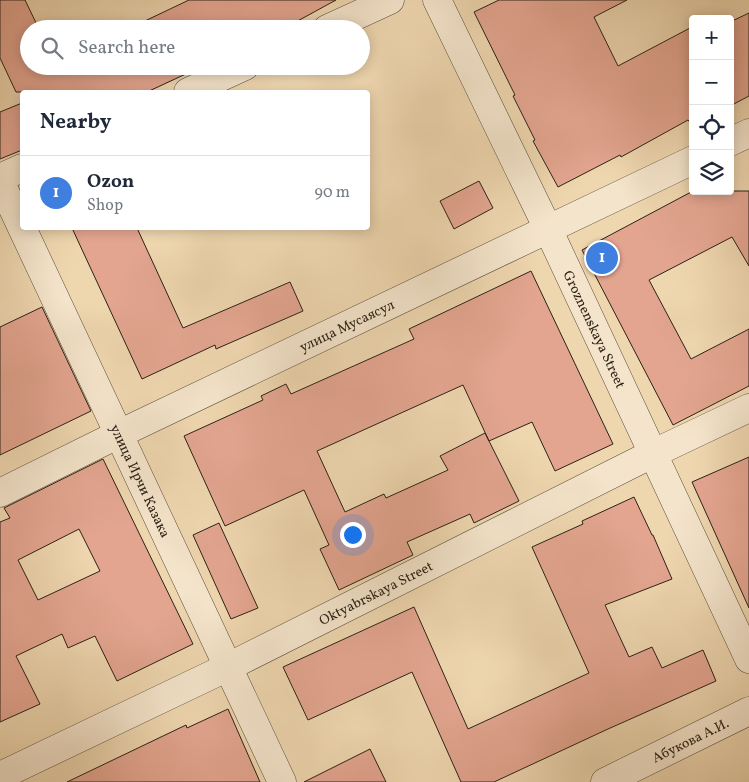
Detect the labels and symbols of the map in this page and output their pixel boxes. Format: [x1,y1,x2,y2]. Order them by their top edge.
pin: 1 [586,239,618,277]
street label: Groznenskaya Street [558,268,629,392]
street label: улица Мусаясул [297,296,398,358]
street label: улица Ирчи Казака [104,421,174,541]
your location [340,522,366,548]
street label: Oktyabrskaya Street [316,558,437,631]
street label: Абукова А.И. [649,714,732,768]

